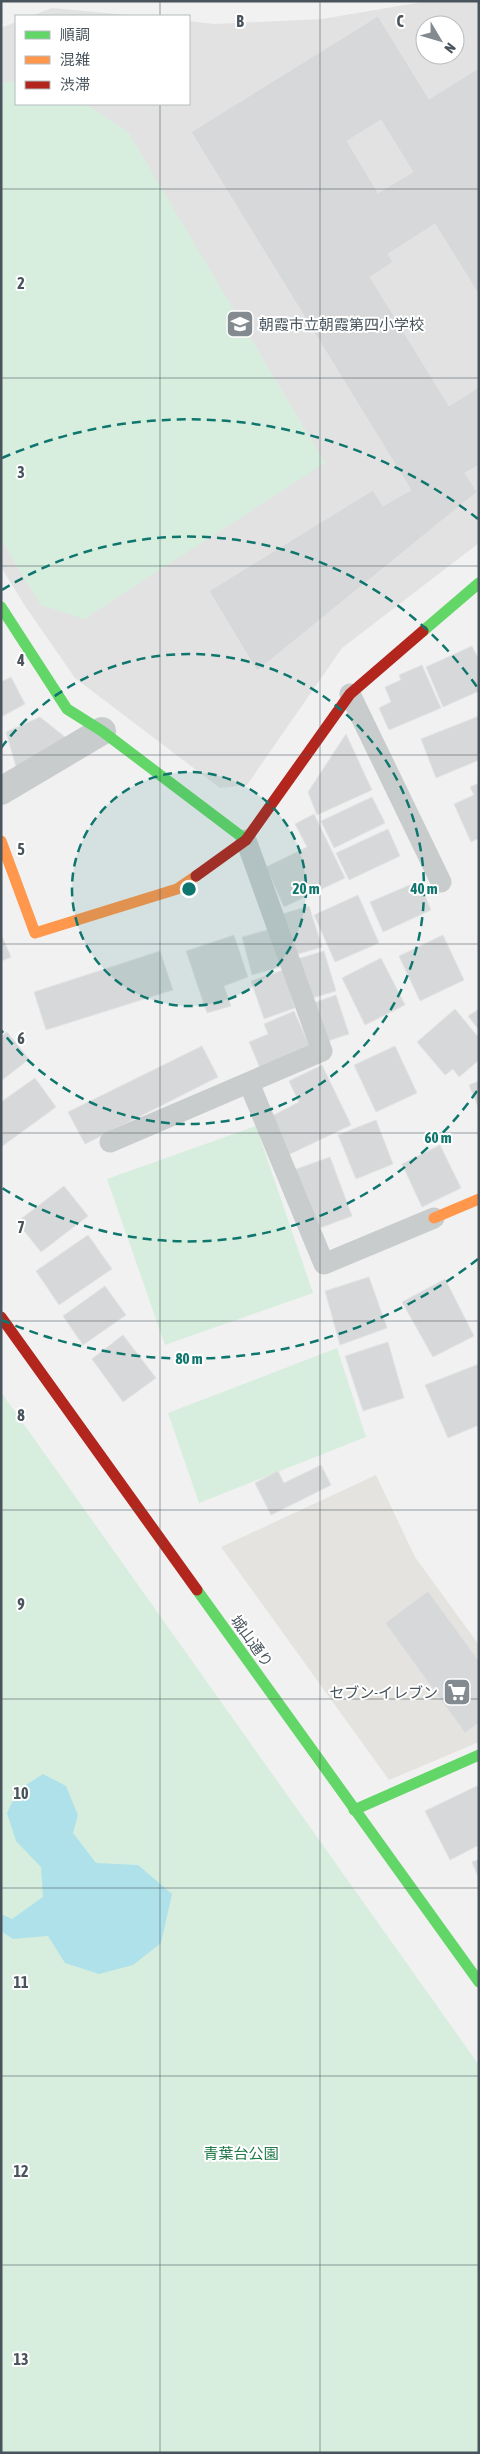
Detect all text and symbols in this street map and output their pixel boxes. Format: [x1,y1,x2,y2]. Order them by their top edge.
text: B [236,12,244,30]
text: C [396,12,404,30]
legend [15,15,190,105]
north arrow [415,15,465,65]
text: 順調 [60,26,90,43]
text: N [441,40,459,56]
text: 混雑 [60,51,90,68]
text: 渋滞 [60,76,90,93]
text: 2 [17,274,25,292]
school or university icon: 朝霞市立朝霞第四小学校 [225,309,255,339]
place label: 朝霞市立朝霞第四小学校 [259,316,424,333]
text: 3 [17,463,25,481]
text: 4 [16,651,25,669]
text: 5 [17,840,25,858]
centre of rings [180,880,198,898]
text: 20 m [293,880,320,897]
text: 40 m [410,880,438,897]
text: 6 [17,1029,25,1047]
text: 60 m [425,1129,452,1146]
text: 7 [17,1218,25,1236]
text: 80 m [176,1350,203,1367]
text: 8 [17,1406,25,1424]
text: 9 [17,1595,25,1613]
street label: 城山通り [227,1612,277,1670]
supermarket icon: セブン-イレブン [442,1677,472,1707]
place label: セブン-イレブン [329,1684,438,1701]
text: 10 [13,1784,29,1802]
text: 11 [13,1973,29,1991]
park label: 青葉台公園 [203,2145,279,2162]
text: 12 [13,2162,29,2180]
text: 13 [13,2350,29,2368]

